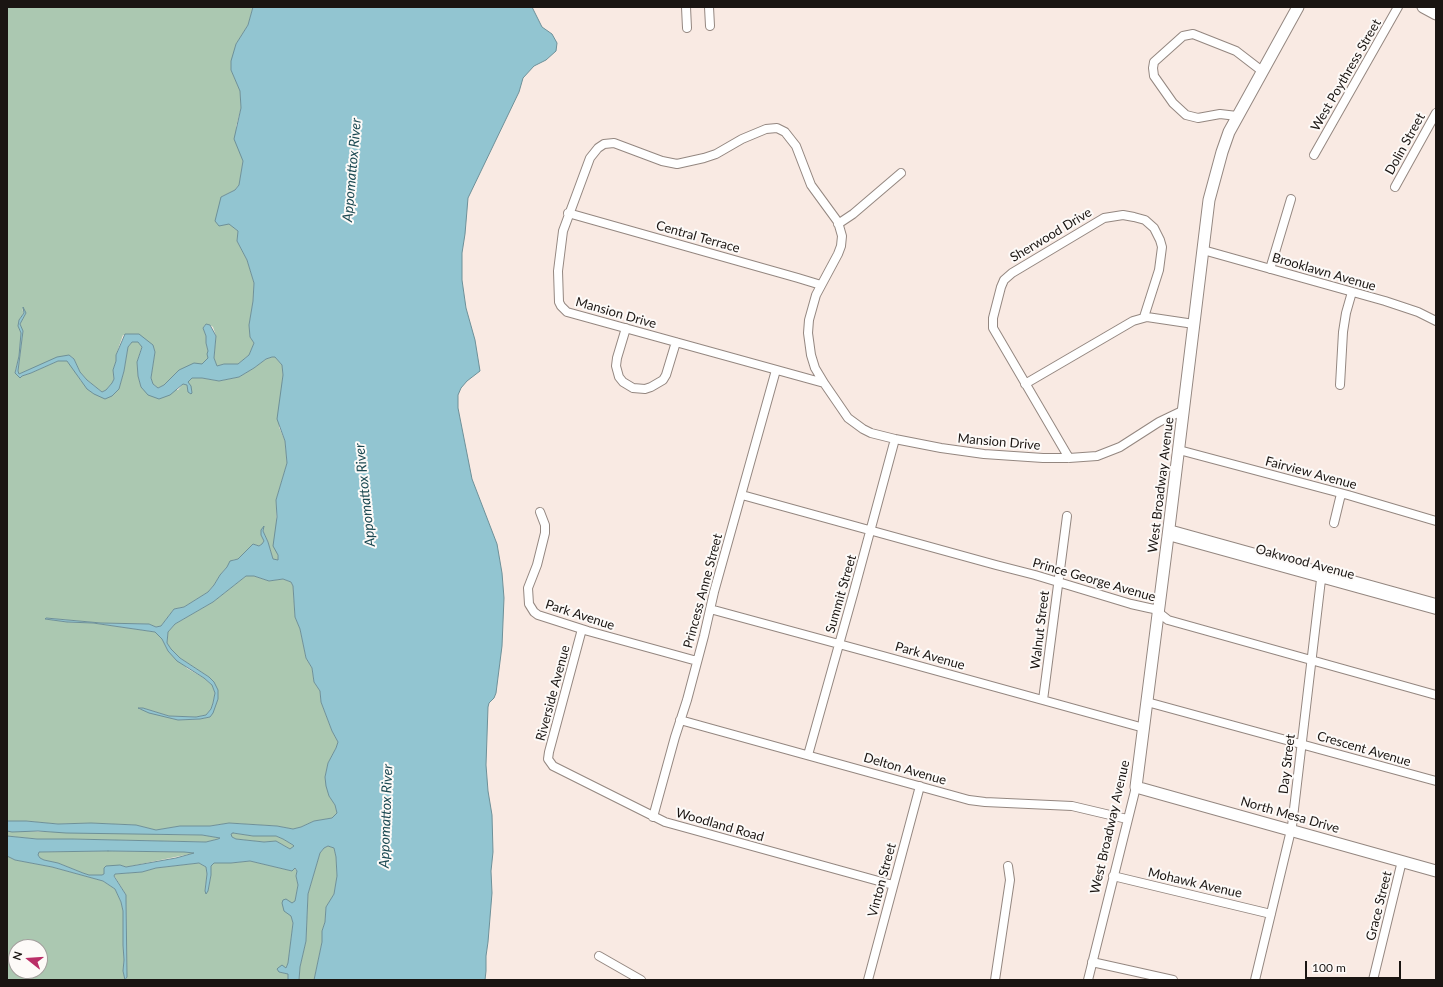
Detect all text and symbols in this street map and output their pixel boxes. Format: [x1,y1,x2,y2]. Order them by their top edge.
street label: West Poythress Street [1308,16,1384,134]
street label: Dolin Street [1382,110,1428,178]
water label: Appomattox River [339,117,365,223]
street label: Sherwood Drive [1007,205,1095,265]
street label: Central Terrace [654,218,742,256]
street label: Brooklawn Avenue [1270,250,1378,294]
street label: Mansion Drive [574,294,658,332]
street label: West Broadway Avenue [1145,416,1177,554]
street label: Mansion Drive [957,431,1041,453]
water label: Appomattox River [351,442,379,548]
street label: Fairview Avenue [1264,453,1358,493]
street label: Princess Anne Street [680,532,726,650]
street label: Oakwood Avenue [1254,541,1356,583]
street label: Summit Street [822,553,860,635]
street label: Prince George Avenue [1031,555,1157,605]
street label: Walnut Street [1027,590,1053,670]
street label: Park Avenue [543,596,617,634]
street label: Park Avenue [893,639,967,673]
street label: Riverside Avenue [533,643,573,743]
street label: Crescent Avenue [1315,728,1413,770]
street label: Day Street [1276,733,1298,795]
street label: Delton Avenue [862,750,948,788]
street label: West Broadway Avenue [1087,759,1133,895]
water label: Appomattox River [376,764,396,868]
street label: North Mesa Drive [1239,793,1341,837]
street label: Woodland Road [674,805,766,845]
street label: Vinton Street [865,841,899,919]
street label: Mohawk Avenue [1146,865,1244,901]
street label: Grace Street [1363,870,1395,942]
north arrow [8,939,48,979]
text: N [10,950,24,962]
scale bar [1307,953,1403,979]
text: 100 m [1312,960,1346,975]

